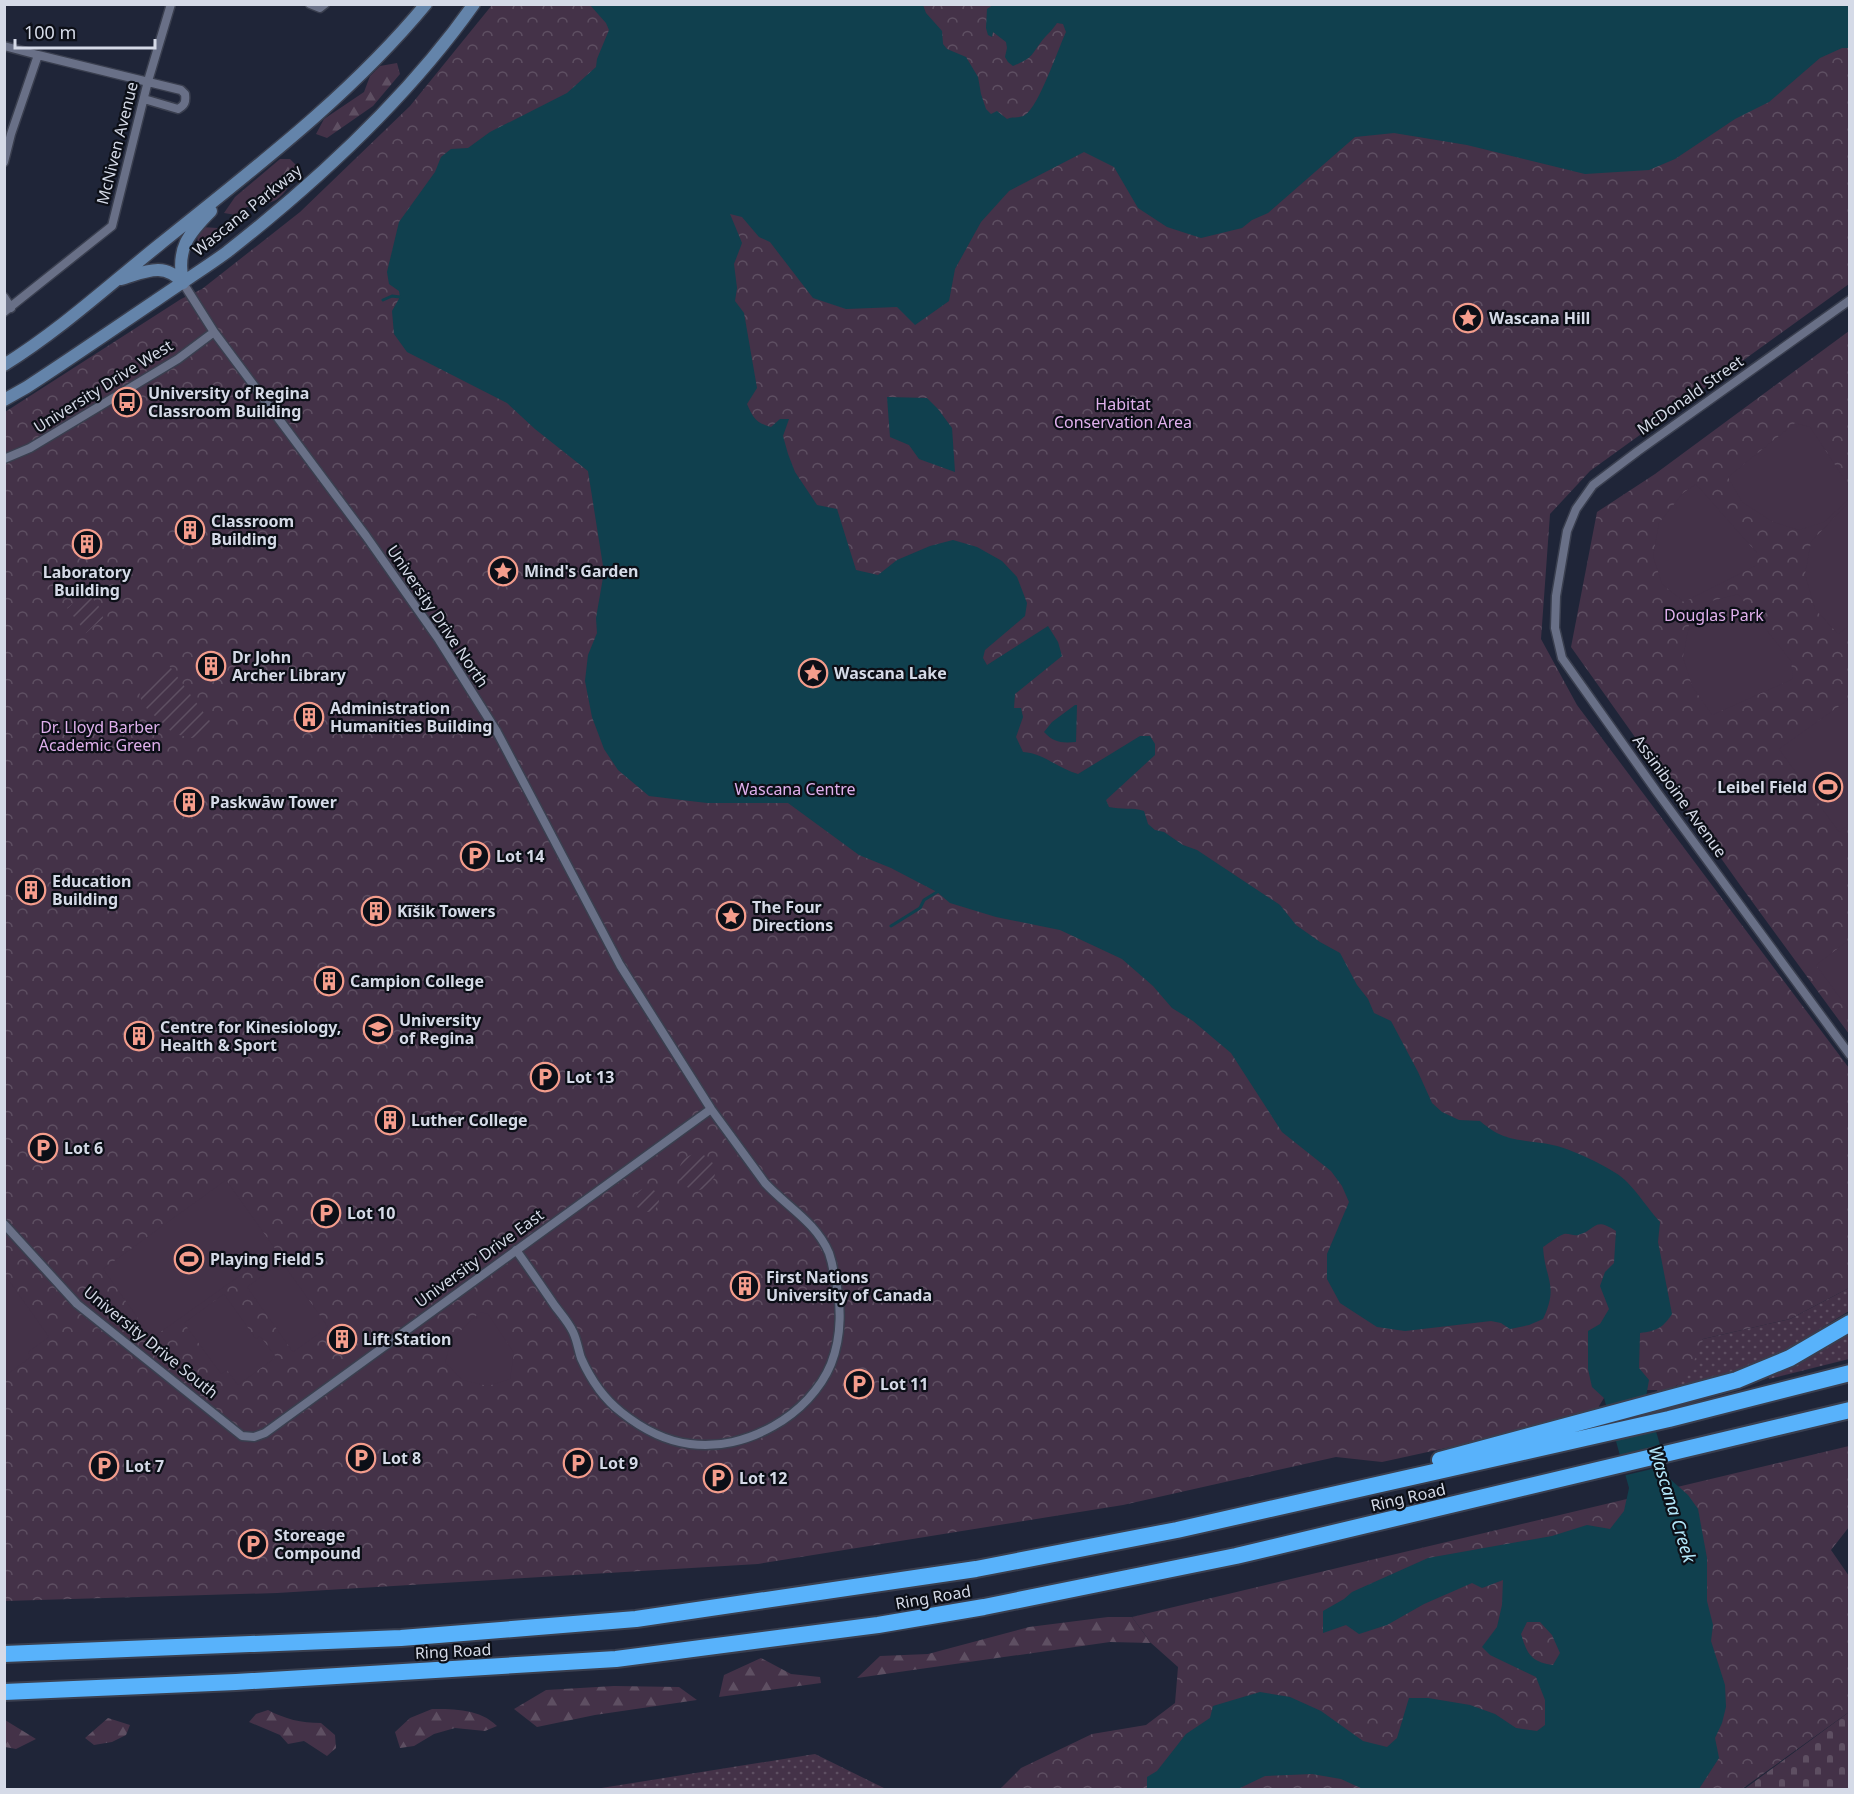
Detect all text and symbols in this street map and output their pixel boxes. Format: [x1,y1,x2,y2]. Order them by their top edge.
scale bar [15,12,154,50]
text: 100 m [24,20,76,44]
street label: McNiven Avenue [91,79,143,207]
street label: Wascana Parkway [188,159,307,261]
place icon: Wascana Hill [1452,302,1484,334]
place label: Wascana Hill [1489,307,1590,329]
street label: University Drive West [29,334,177,438]
street label: McDonald Street [1632,350,1748,440]
place label: University of Regina Classroom Building [148,382,309,422]
bus stop icon: University of Regina Classroom Building [111,386,143,418]
park label: Habitat Conservation Area [1054,393,1192,433]
place label: Classroom Building [211,510,294,550]
building icon: Classroom Building [174,514,206,546]
building icon: Laboratory Building [71,528,103,560]
street label: University Drive North [382,541,494,691]
place icon: Mind's Garden [487,555,519,587]
place label: Mind's Garden [524,560,638,582]
place label: Laboratory Building [43,561,132,601]
park label: Douglas Park [1664,604,1764,626]
place label: Dr John Archer Library [232,646,347,686]
building icon: Dr John Archer Library [195,650,227,682]
place icon: Wascana Lake [797,657,829,689]
place label: Wascana Lake [834,662,947,684]
place label: Administration Humanities Building [330,697,492,737]
building icon: Administration Humanities Building [293,701,325,733]
park label: Dr. Lloyd Barber Academic Green [39,716,161,756]
street label: Assiniboine Avenue [1628,730,1732,862]
sports icon: Leibel Field [1812,771,1844,803]
place label: Leibel Field [1717,776,1807,798]
park label: Wascana Centre [735,778,856,800]
building icon: Paskwāw Tower [173,786,205,818]
place label: Paskwāw Tower [210,791,337,813]
parking icon: Lot 14 [459,840,491,872]
place label: Lot 14 [496,845,544,867]
place label: Education Building [52,870,131,910]
building icon: Education Building [15,874,47,906]
building icon: Kīšik Towers [360,895,392,927]
place label: The Four Directions [752,896,833,936]
place label: Kīšik Towers [397,900,496,922]
place icon: The Four Directions [715,900,747,932]
building icon: Campion College [313,965,345,997]
place label: Campion College [350,970,484,992]
place label: University of Regina [399,1009,482,1049]
school or university icon: University of Regina [362,1013,394,1045]
place label: Centre for Kinesiology, Health & Sport [160,1016,341,1056]
building icon: Centre for Kinesiology, Health & Sport [123,1020,155,1052]
parking icon: Lot 13 [529,1061,561,1093]
place label: Lot 13 [566,1066,614,1088]
building icon: Luther College [374,1104,406,1136]
place label: Luther College [411,1109,528,1131]
parking icon: Lot 6 [27,1132,59,1164]
place label: Lot 6 [64,1137,103,1159]
parking icon: Lot 10 [310,1197,342,1229]
place label: Lot 10 [347,1202,395,1224]
street label: University Drive East [410,1204,548,1312]
sports icon: Playing Field 5 [173,1243,205,1275]
place label: Playing Field 5 [210,1248,324,1270]
place label: First Nations University of Canada [766,1266,932,1306]
building icon: First Nations University of Canada [729,1270,761,1302]
street label: University Drive South [79,1281,223,1403]
building icon: Lift Station [326,1323,358,1355]
place label: Lift Station [363,1328,452,1350]
parking icon: Lot 11 [843,1368,875,1400]
place label: Lot 11 [880,1373,928,1395]
parking icon: Lot 8 [345,1442,377,1474]
water label: Wascana Creek [1644,1443,1702,1566]
place label: Lot 8 [382,1447,421,1469]
parking icon: Lot 9 [562,1447,594,1479]
parking icon: Lot 7 [88,1450,120,1482]
place label: Lot 9 [599,1452,638,1474]
place label: Lot 7 [125,1455,164,1477]
parking icon: Lot 12 [702,1462,734,1494]
place label: Lot 12 [739,1467,787,1489]
street label: Ring Road [1368,1478,1448,1516]
place label: Storeage Compound [274,1524,361,1564]
parking icon: Storeage Compound [237,1528,269,1560]
street label: Ring Road [893,1580,973,1614]
street label: Ring Road [414,1638,492,1664]

